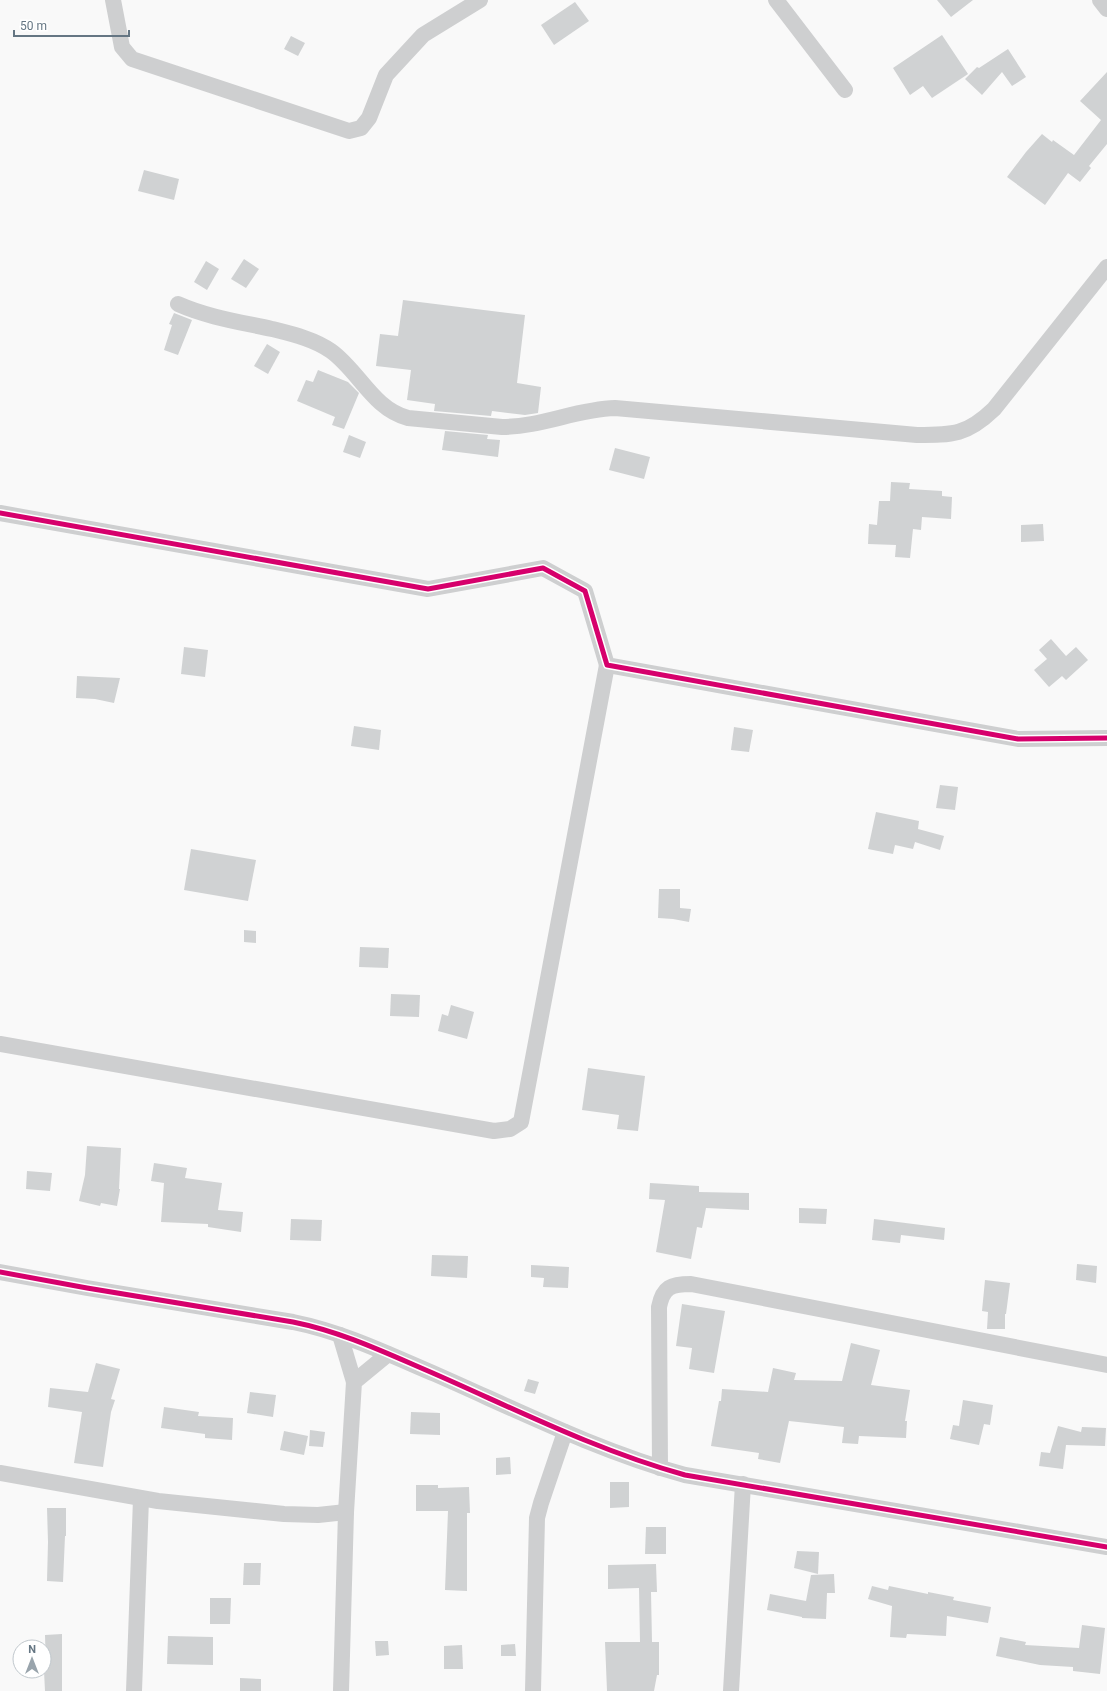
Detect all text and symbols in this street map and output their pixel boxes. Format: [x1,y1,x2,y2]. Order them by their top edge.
scale bar [14,12,129,38]
text: 50 m [20,19,47,33]
north arrow [12,1639,52,1679]
text: N [28,1643,36,1656]

